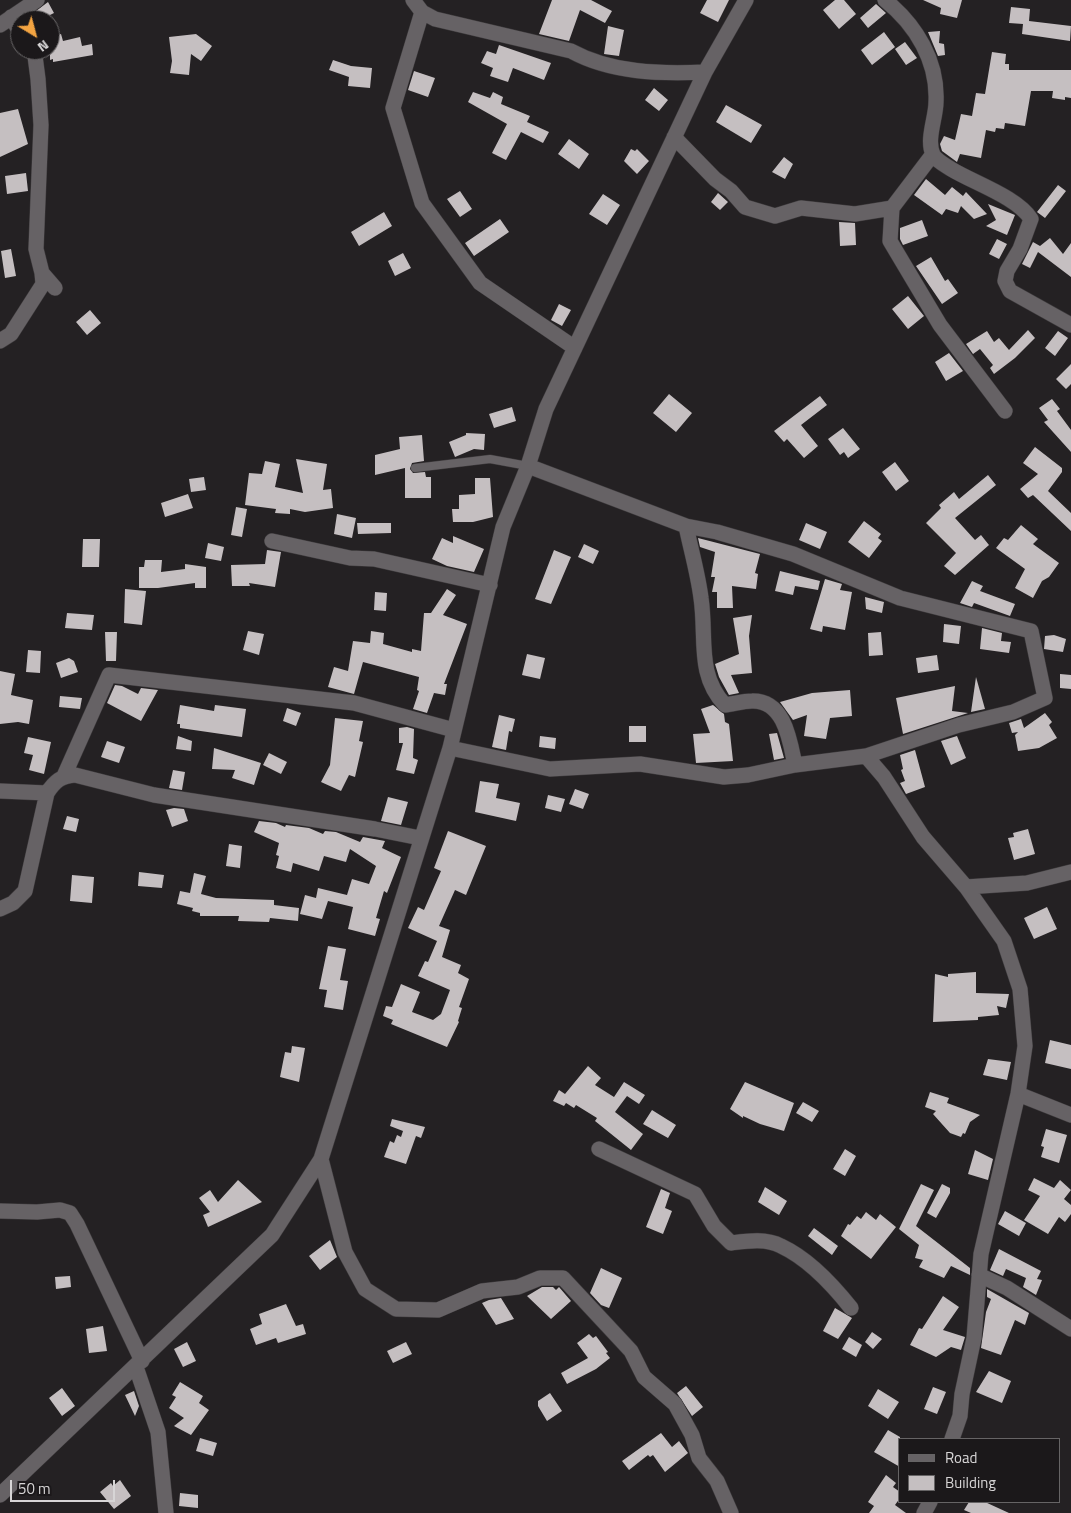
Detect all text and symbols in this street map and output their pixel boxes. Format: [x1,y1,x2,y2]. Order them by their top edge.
north arrow [10,10,60,60]
text: N [34,35,54,58]
legend [898,1438,1061,1503]
text: Road [945,1446,977,1469]
scale bar [12,1470,118,1502]
text: Building [945,1471,996,1494]
text: 50 m [18,1477,51,1500]

